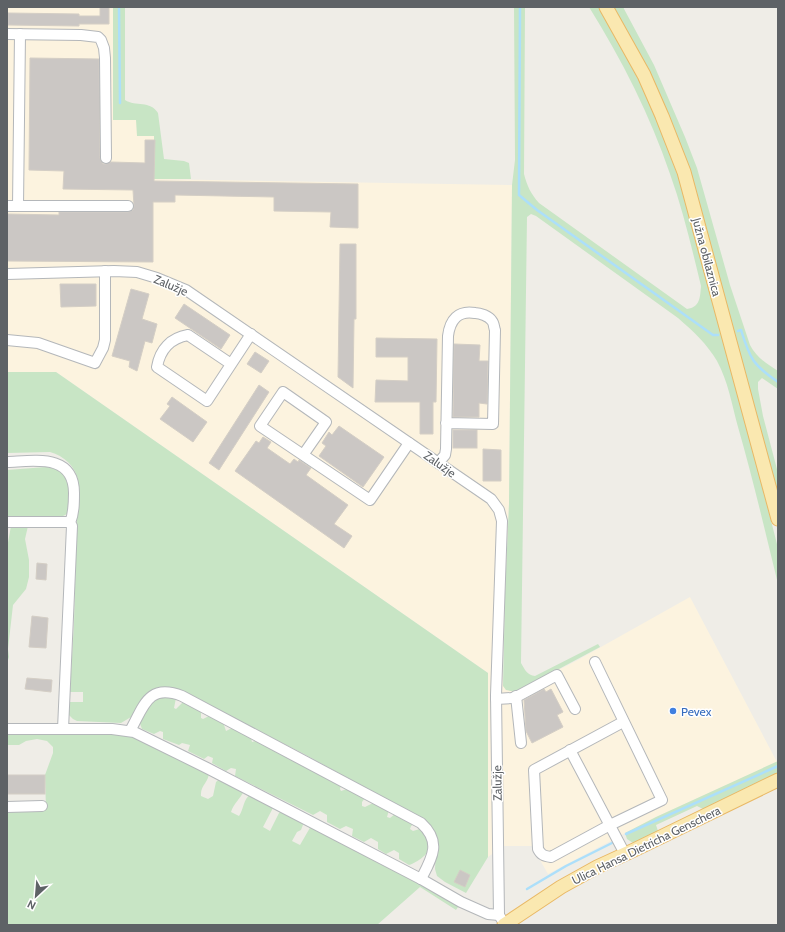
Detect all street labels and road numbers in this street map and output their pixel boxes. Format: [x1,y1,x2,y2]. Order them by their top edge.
street label: Južna obilaznica [689,215,725,298]
street label: Zalužje [152,271,190,299]
street label: Zalužje [421,448,459,480]
street label: Zalužje [489,765,505,801]
street label: Ulica Hansa Dietricha Genschera [569,802,723,888]

